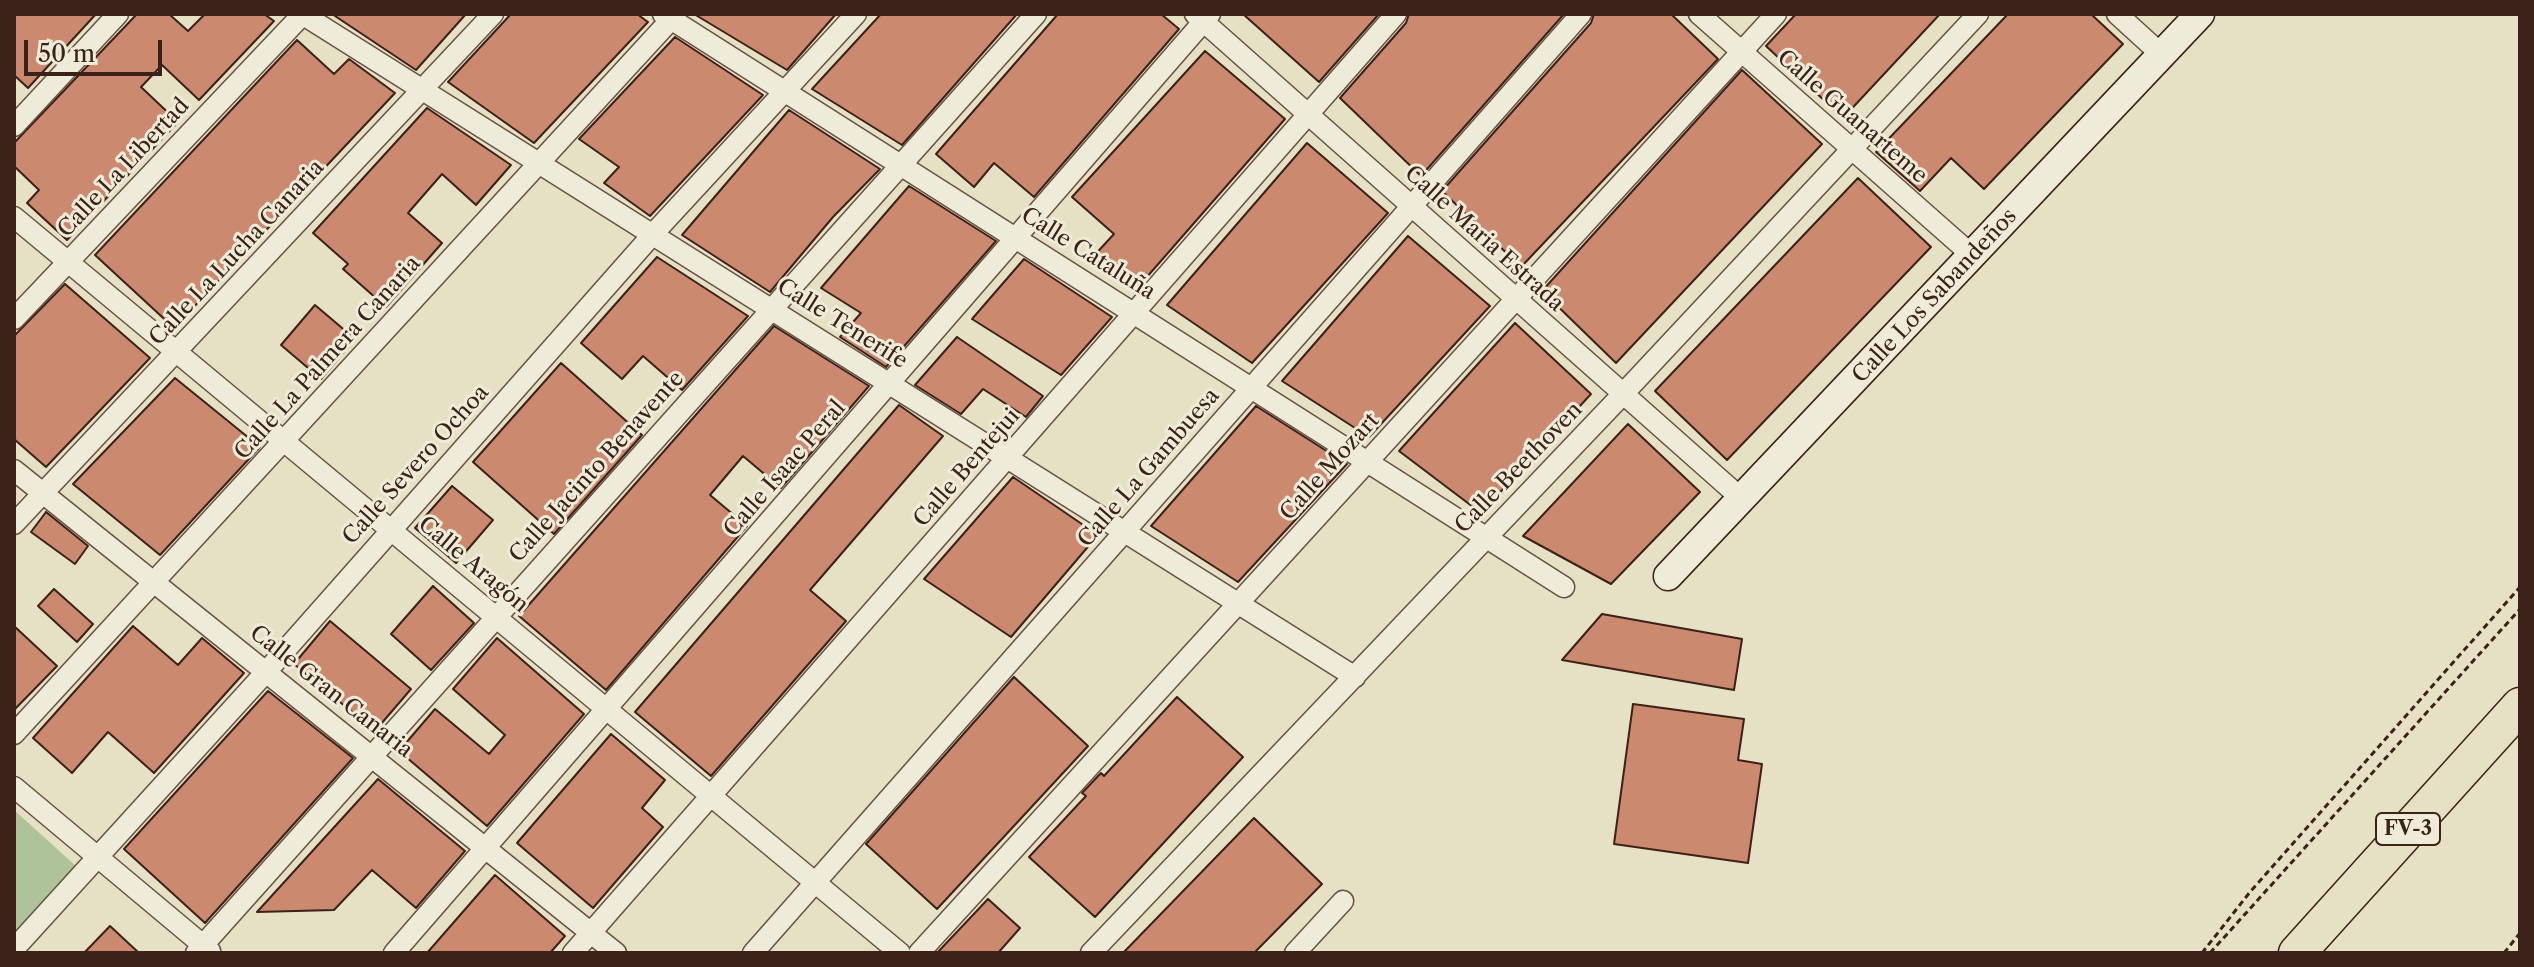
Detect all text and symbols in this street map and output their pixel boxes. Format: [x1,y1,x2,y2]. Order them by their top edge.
scale bar [28,24,166,74]
text: 50 m [38,39,95,68]
street label: Calle Guanarteme [1772,45,1932,189]
street label: Calle La Libertad [53,93,195,243]
street label: Calle La Lucha Canaria [144,155,330,351]
street label: Calle Maria Estrada [1399,161,1569,317]
street label: Calle Cataluña [1016,202,1160,306]
street label: Calle Los Sabandeños [1847,203,2023,389]
street label: Calle La Palmera Canaria [230,251,426,465]
street label: Calle Tenerife [772,273,912,375]
street label: Calle Jacinto Benavente [504,366,690,568]
street label: Calle Severo Ochoa [337,380,495,550]
street label: Calle La Gambuesa [1073,383,1225,553]
street label: Calle Isaac Peral [719,396,851,542]
street label: Calle Beethoven [1450,397,1588,539]
street label: Calle Bentejui [909,404,1025,532]
street label: Calle Mozart [1275,408,1385,526]
street label: Calle Aragón [413,511,533,619]
street label: Calle Gran Canaria [244,620,418,764]
road number: FV-3 [2376,813,2440,845]

